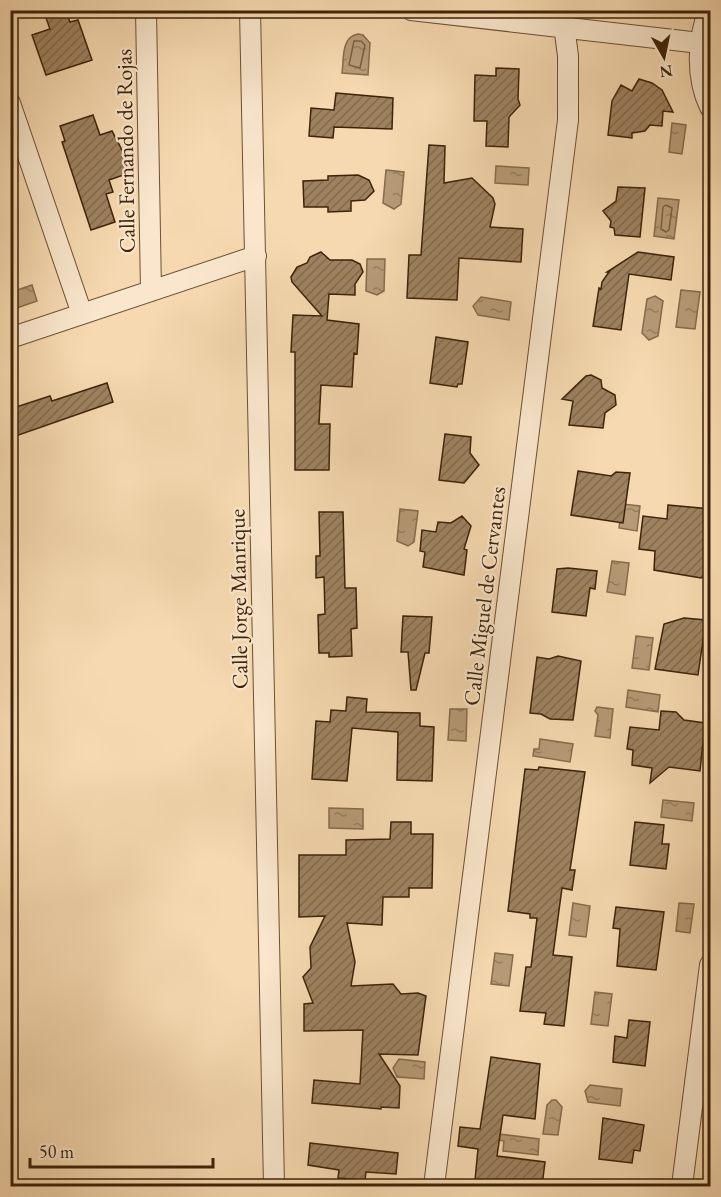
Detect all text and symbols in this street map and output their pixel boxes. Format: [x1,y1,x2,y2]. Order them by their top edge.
north arrow [634,27,694,87]
street label: Calle Fernando de Rojas [109,49,142,253]
text: N [658,60,674,83]
street label: Calle Miguel de Cervantes [457,485,512,707]
street label: Calle Jorge Manrique [222,508,255,689]
scale bar [30,1131,213,1169]
text: 50 m [39,1140,74,1163]

